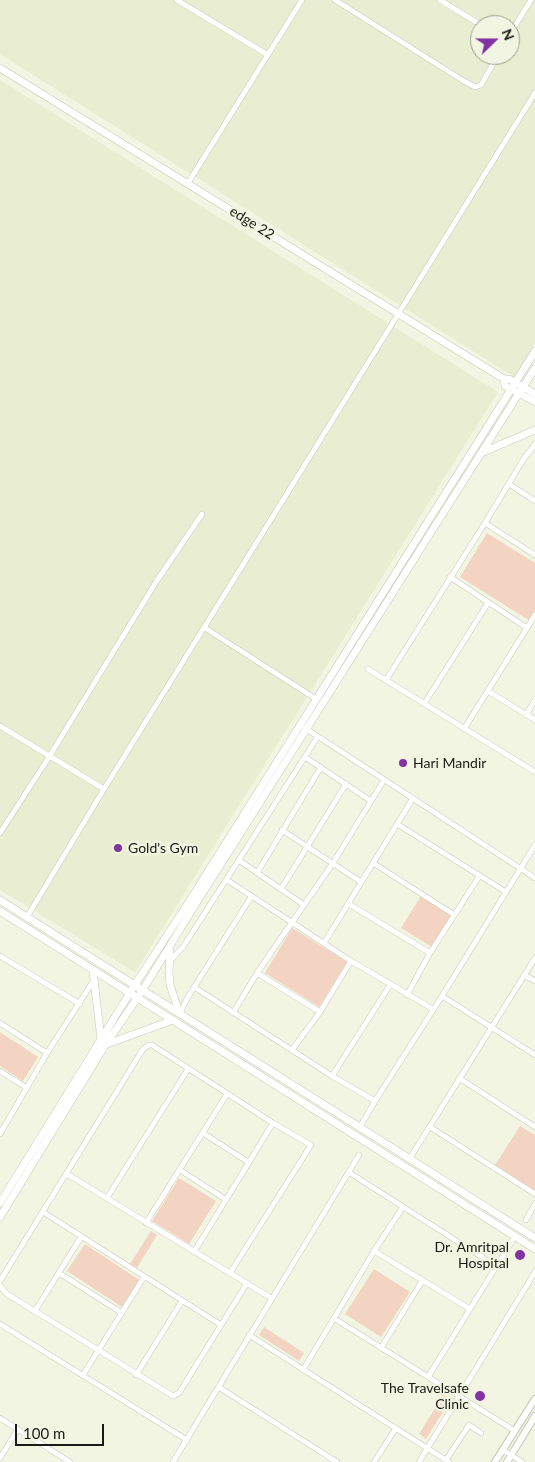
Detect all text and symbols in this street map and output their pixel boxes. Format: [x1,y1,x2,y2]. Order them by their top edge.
north arrow [470,15,520,65]
text: N [499,26,518,43]
street label: edge 22 [227,203,277,243]
place label: Hari Mandir [413,755,486,771]
marker: Hari Mandir [397,757,409,769]
place label: Gold's Gym [128,840,198,856]
marker: Gold's Gym [112,842,124,854]
place label: Dr. Amritpal Hospital [435,1239,509,1272]
marker: Dr. Amritpal Hospital [513,1248,527,1262]
place label: The Travelsafe Clinic [381,1380,469,1412]
marker: The Travelsafe Clinic [473,1389,487,1403]
scale bar [18,1414,106,1446]
text: 100 m [23,1424,65,1442]

